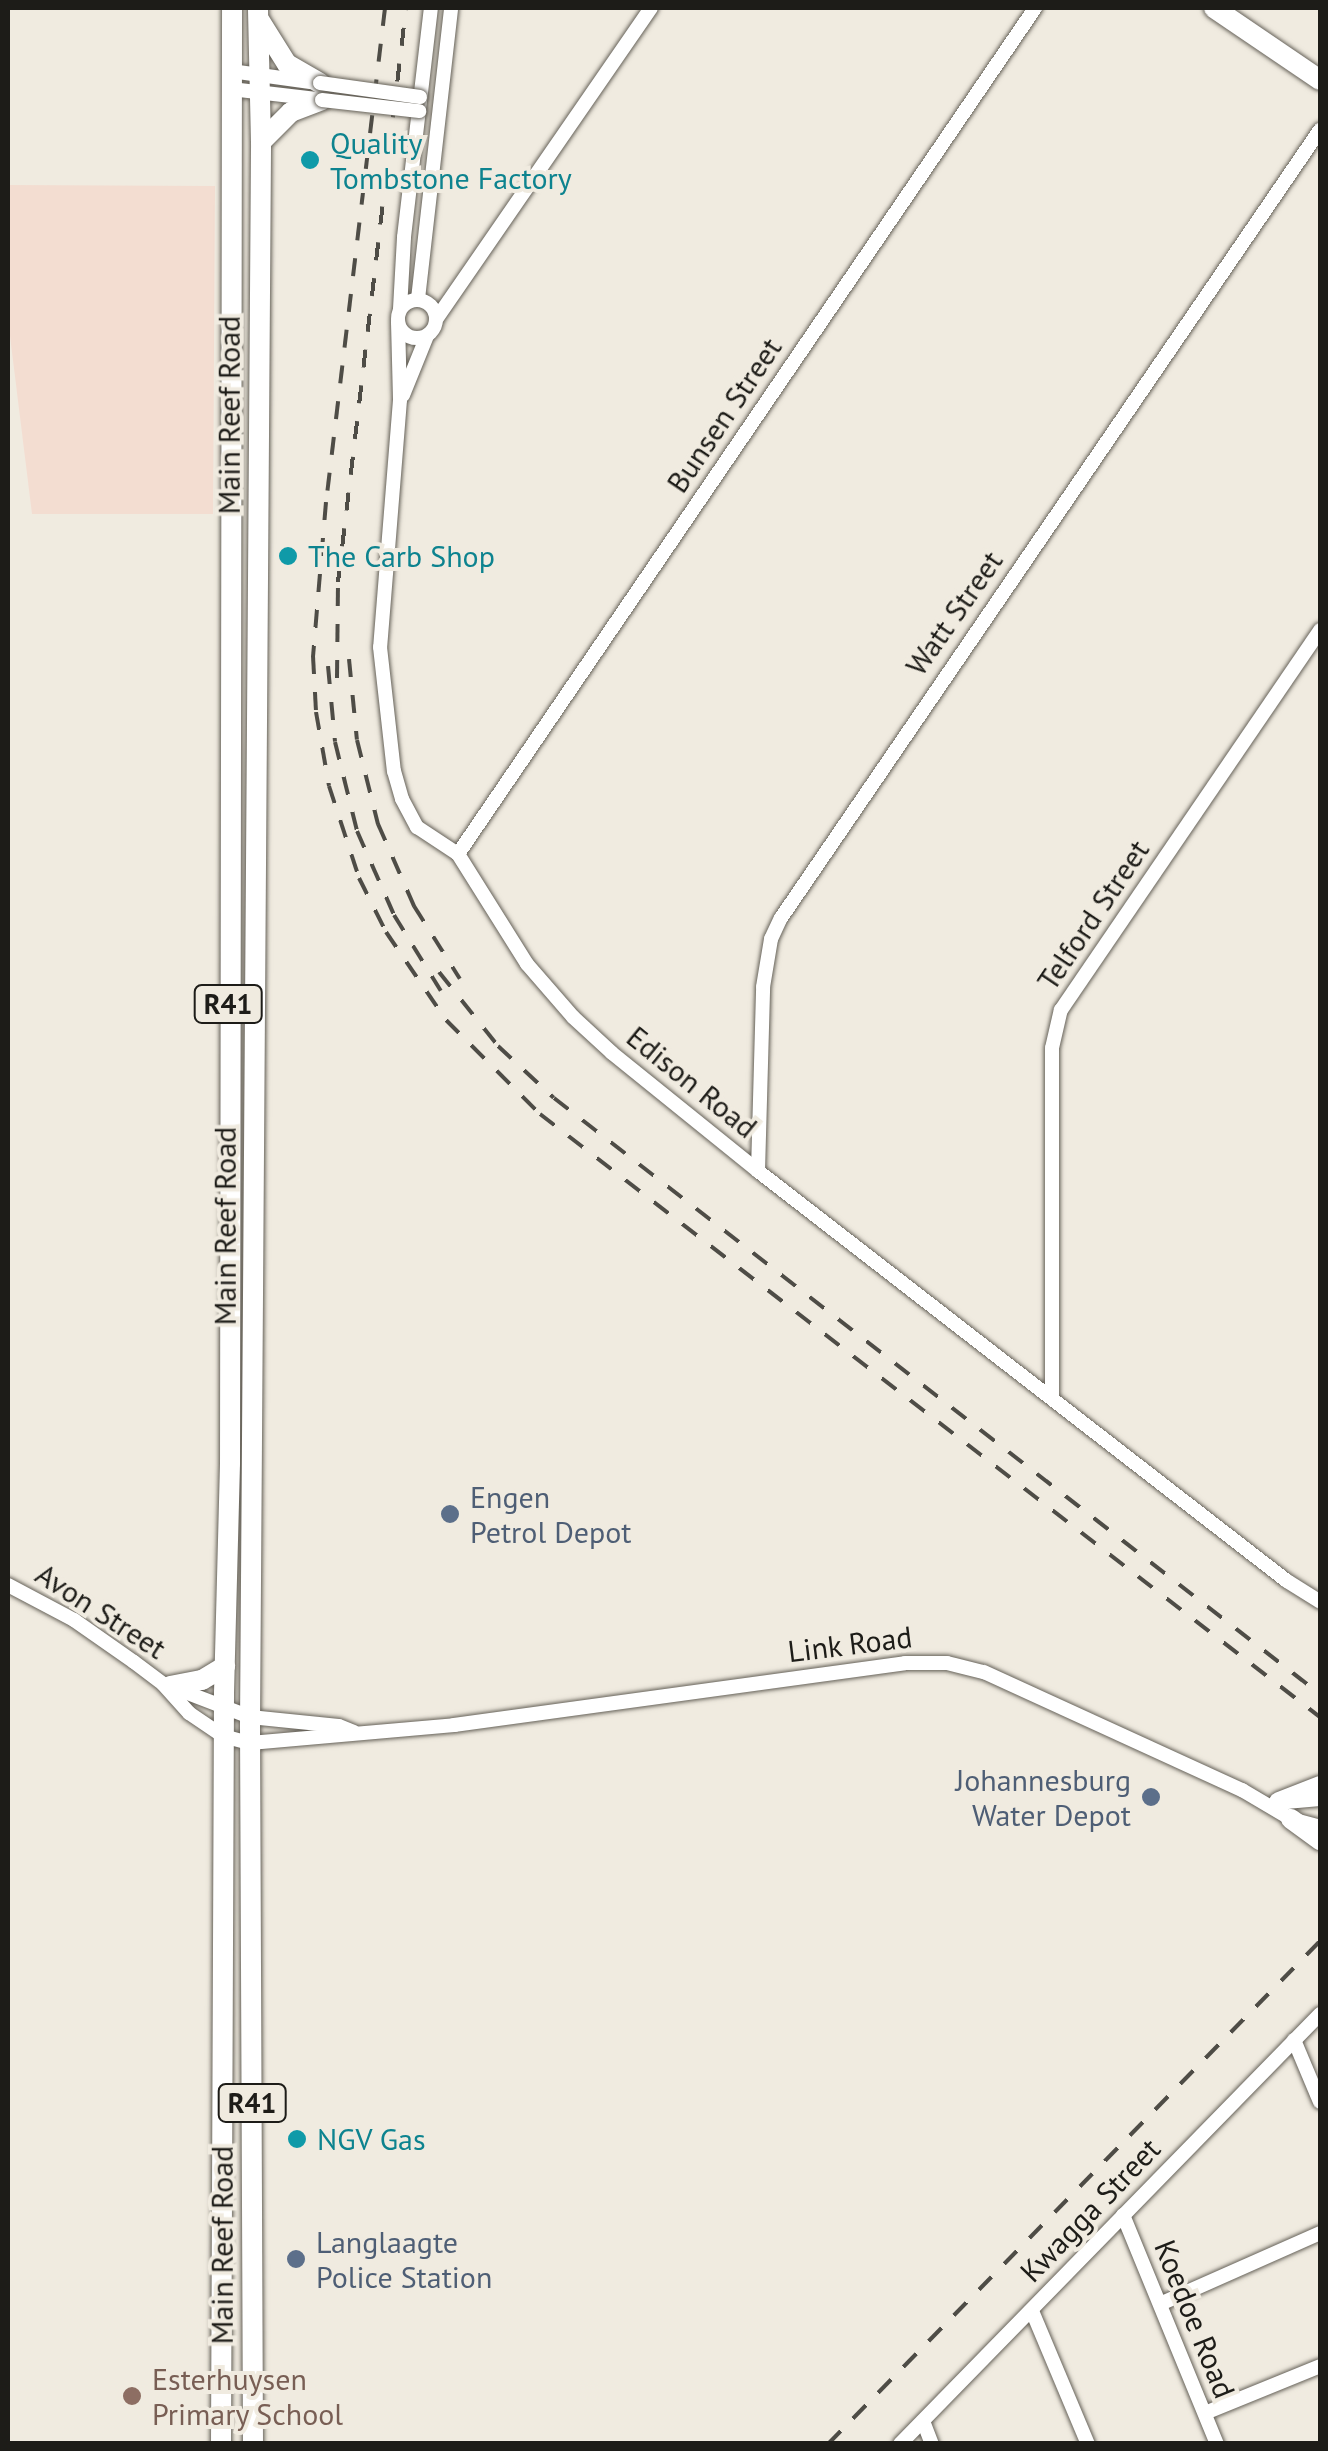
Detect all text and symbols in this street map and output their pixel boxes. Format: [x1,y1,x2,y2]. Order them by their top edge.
place label: Quality Tombstone Factory [330,125,572,196]
marker: Quality Tombstone Factory [299,149,321,171]
street label: Main Reef Road [211,316,247,514]
street label: Bunsen Street [659,331,789,499]
place label: The Carb Shop [308,538,495,574]
street label: Watt Street [898,544,1010,682]
marker: The Carb Shop [277,545,299,567]
street label: Telford Street [1030,833,1156,997]
road number: R41 [193,981,263,1027]
street label: Edison Road [620,1019,764,1145]
street label: Main Reef Road [207,1127,243,1325]
place label: Engen Petrol Depot [470,1479,631,1550]
marker: Engen Petrol Depot [439,1503,461,1525]
street label: Avon Street [29,1556,173,1666]
street label: Link Road [785,1618,915,1670]
place label: Johannesburg Water Depot [956,1762,1131,1832]
marker: Johannesburg Water Depot [1140,1786,1162,1808]
road number: R41 [217,2080,287,2126]
place label: NGV Gas [317,2121,426,2157]
marker: NGV Gas [286,2128,308,2150]
street label: Kwagga Street [1013,2131,1167,2289]
street label: Main Reef Road [204,2146,240,2344]
place label: Langlaagte Police Station [316,2224,492,2294]
street label: Koedoe Road [1147,2235,1243,2403]
marker: Langlaagte Police Station [285,2248,307,2270]
place label: Esterhuysen Primary School [152,2361,344,2432]
marker: Esterhuysen Primary School [121,2385,143,2407]

